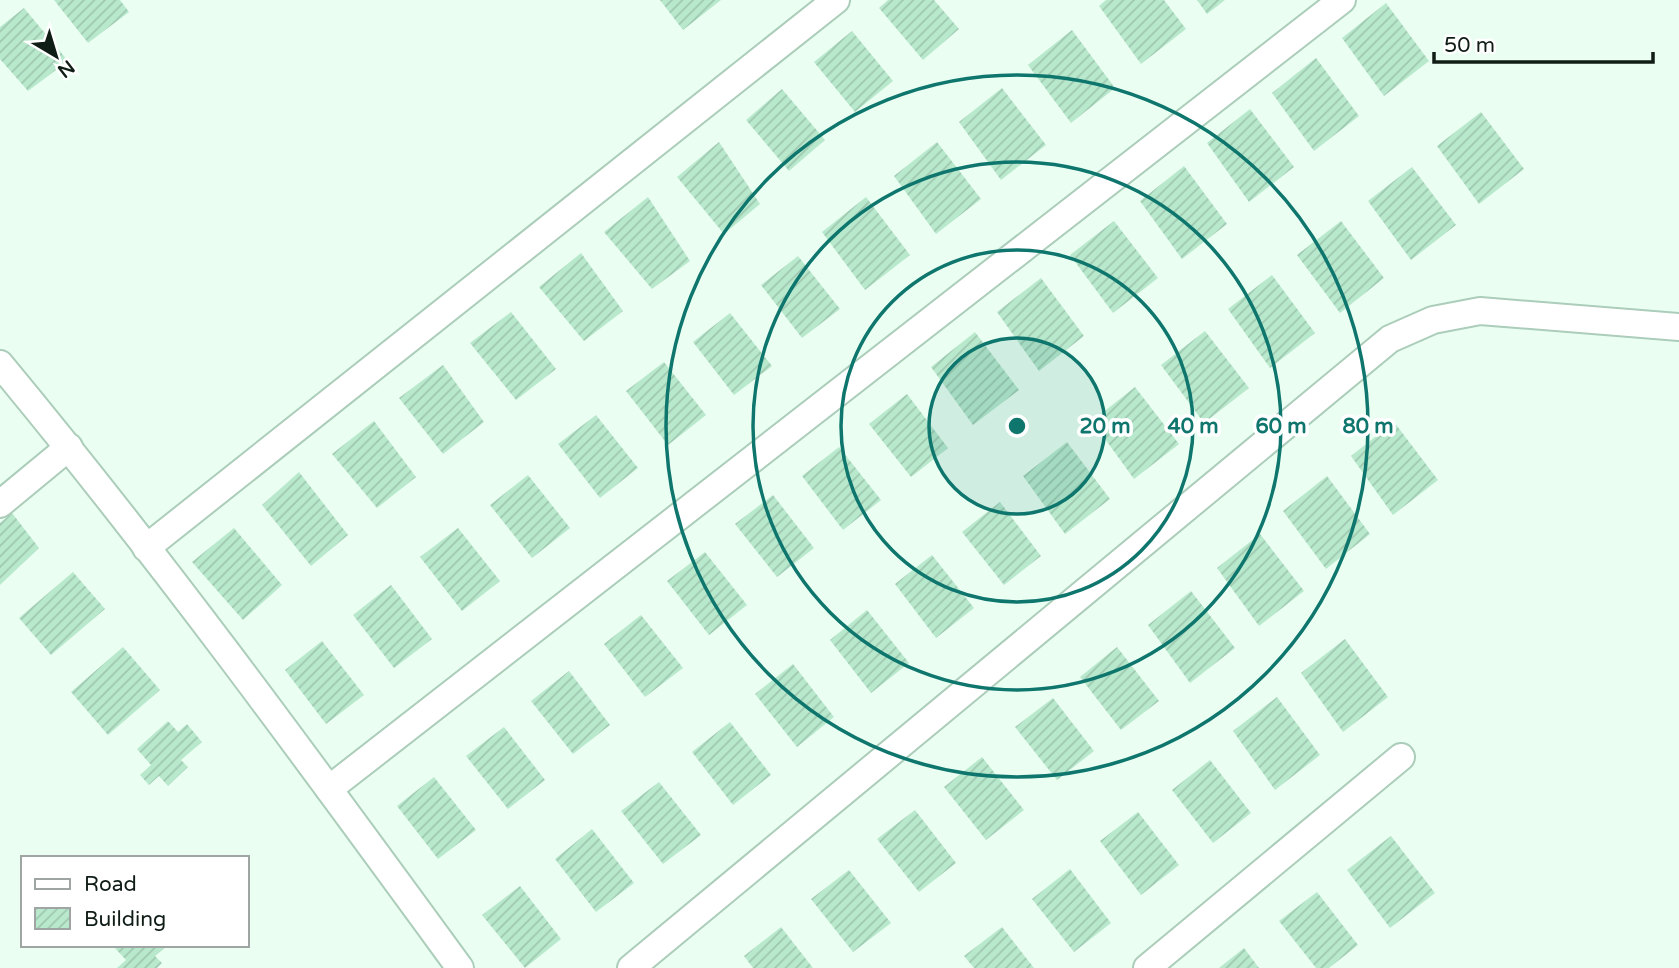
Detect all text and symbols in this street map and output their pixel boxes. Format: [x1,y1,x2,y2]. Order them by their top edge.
north arrow [21,21,91,91]
scale bar [1434,21,1653,65]
text: 50 m [1444,33,1495,58]
text: N [53,55,79,82]
centre of rings [1005,414,1029,438]
text: 20 m [1079,414,1131,439]
text: 40 m [1167,414,1219,439]
text: 60 m [1255,414,1307,439]
text: 80 m [1342,414,1394,439]
legend [21,856,248,947]
text: Road [84,872,137,897]
text: Building [84,907,166,932]

